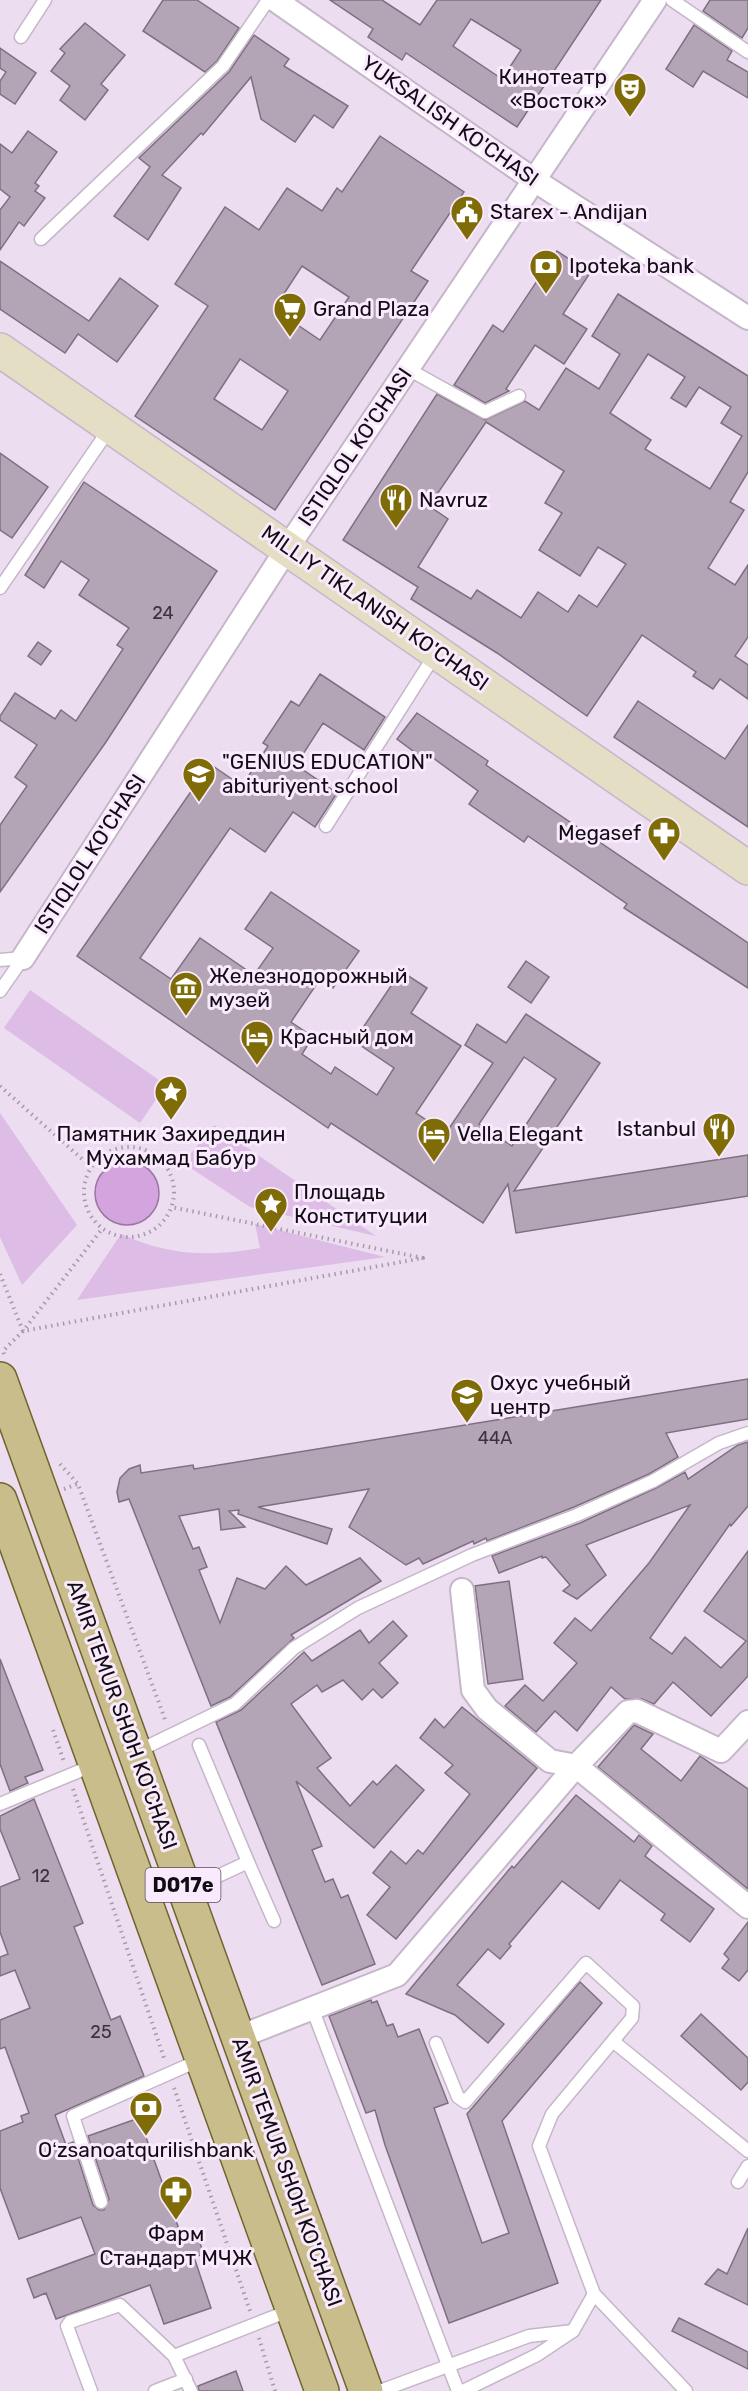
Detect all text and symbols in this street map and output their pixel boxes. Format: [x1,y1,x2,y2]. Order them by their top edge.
street label: YUKSALISH KO'CHASI [357,50,544,191]
place label: Кинотеатр «Восток» [499,64,607,113]
theatre icon: Кинотеатр «Восток» [612,71,648,118]
public building icon: Starex - Andijan [449,194,485,241]
place label: Starex - Andijan [490,199,647,224]
bank icon: Ipoteka bank [528,248,564,295]
place label: Ipoteka bank [569,253,694,278]
supermarket icon: Grand Plaza [272,291,308,338]
place label: Grand Plaza [313,296,430,321]
street label: ISTIQLOL KO'CHASI [292,363,417,531]
restaurant icon: Navruz [378,482,414,529]
place label: Navruz [419,487,488,512]
street label: MILLIY TIKLANISH KO'CHASI [257,519,494,696]
house number: 24 [152,602,174,624]
place label: "GENIUS EDUCATION" abituriyent school [222,749,433,798]
school or university icon: "GENIUS EDUCATION" abituriyent school [181,756,217,803]
street label: ISTIQLOL KO'CHASI [29,769,151,938]
pharmacy icon: Megasef [646,815,682,862]
place label: Megasef [558,820,641,845]
place label: Железнодорожный музей [209,963,407,1012]
museum icon: Железнодорожный музей [168,970,204,1017]
hotel icon: Красный дом [239,1019,275,1066]
place label: Красный дом [280,1024,414,1049]
place icon: Памятник Захиреддин Мухаммад Бабур [153,1074,189,1121]
restaurant icon: Istanbul [701,1111,737,1158]
hotel icon: Vella Elegant [416,1116,452,1163]
place label: Istanbul [617,1116,696,1141]
place label: Памятник Захиреддин Мухаммад Бабур [57,1121,285,1170]
place label: Vella Elegant [457,1121,583,1146]
place label: Площадь Конституции [294,1179,428,1228]
place icon: Площадь Конституции [253,1186,289,1233]
place label: Охус учебный центр [490,1370,631,1419]
school or university icon: Охус учебный центр [449,1377,485,1424]
house number: 44A [478,1427,512,1449]
street label: AMIR TEMUR SHOH KO'CHASI [62,1577,183,1853]
house number: 12 [32,1865,50,1887]
road number: D017e [146,1868,220,1902]
house number: 25 [90,2021,112,2043]
street label: AMIR TEMUR SHOH KO'CHASI [227,2034,348,2310]
bank icon: Oʻzsanoatqurilishbank [128,2090,164,2137]
place label: Oʻzsanoatqurilishbank [38,2137,254,2162]
pharmacy icon: Фарм Стандарт МЧЖ [158,2174,194,2221]
place label: Фарм Стандарт МЧЖ [100,2221,252,2270]

